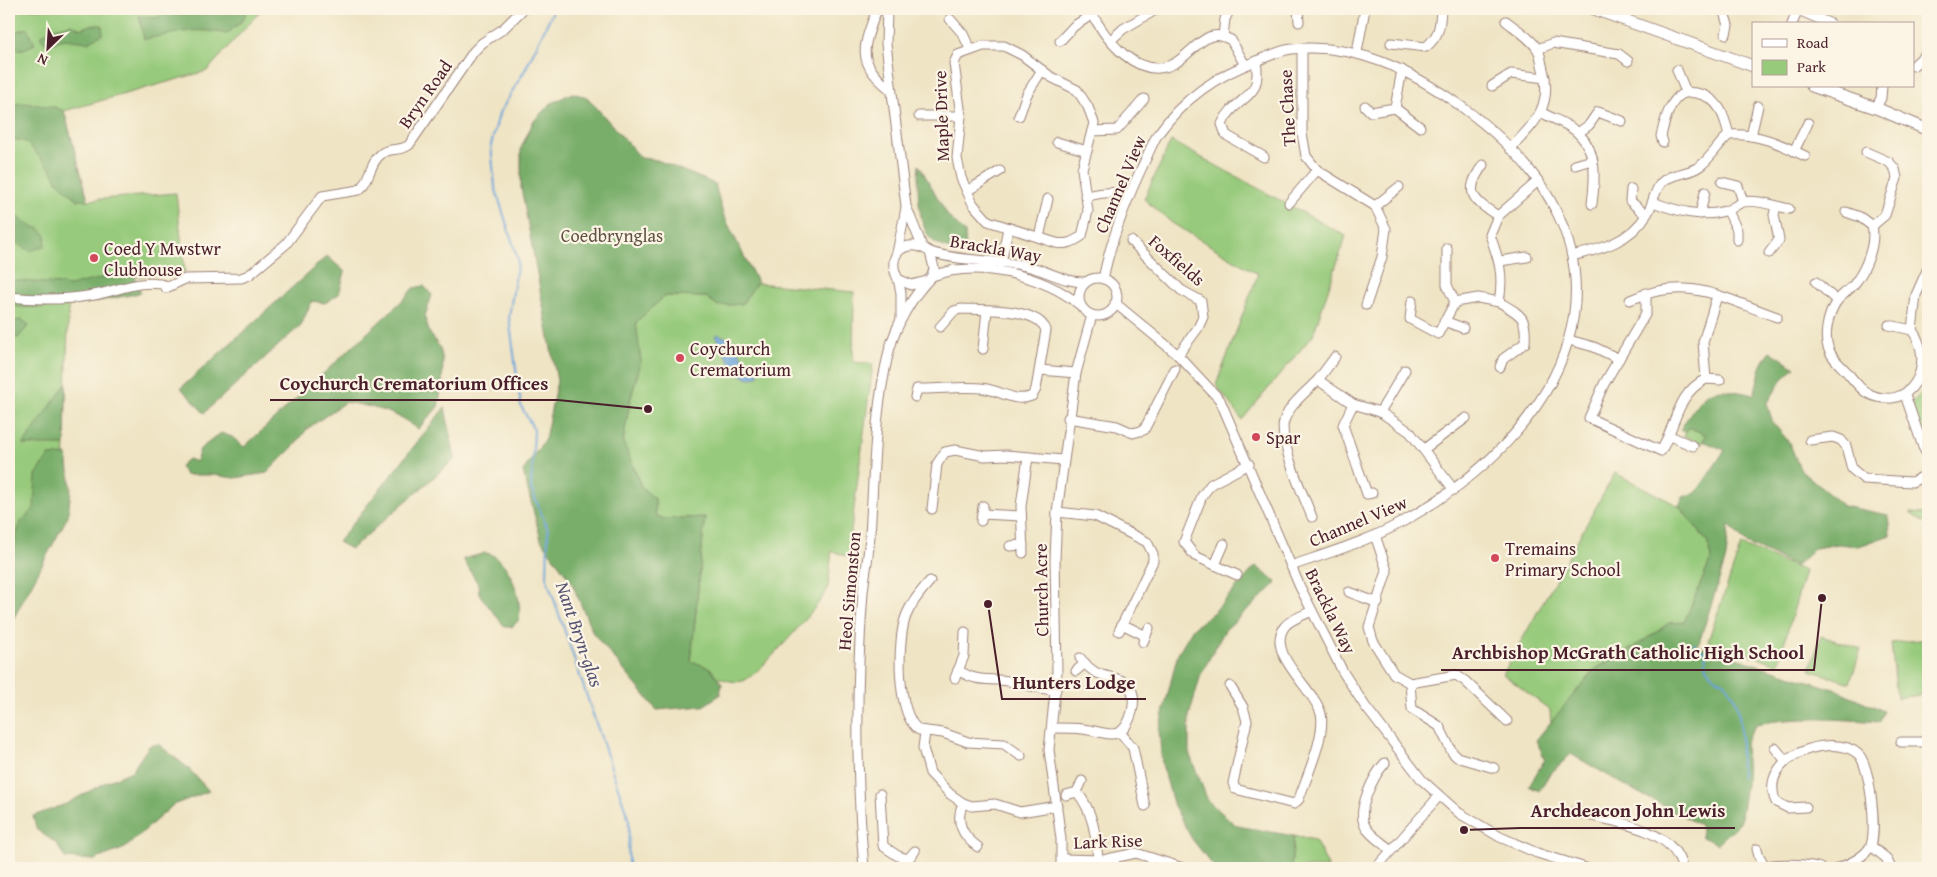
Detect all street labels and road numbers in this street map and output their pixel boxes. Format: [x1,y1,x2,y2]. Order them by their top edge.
street label: Bryn Road [391,54,459,134]
street label: The Chase [1272,69,1302,147]
street label: Maple Drive [926,70,956,162]
street label: Channel View [1087,131,1153,237]
street label: Brackla Way [948,227,1044,269]
street label: Foxfields [1143,228,1211,292]
street label: Channel View [1305,488,1411,554]
street label: Heol Simonston [830,530,868,652]
street label: Church Acre [1027,543,1055,637]
street label: Brackla Way [1299,564,1363,658]
street label: Lark Rise [1073,826,1143,856]

